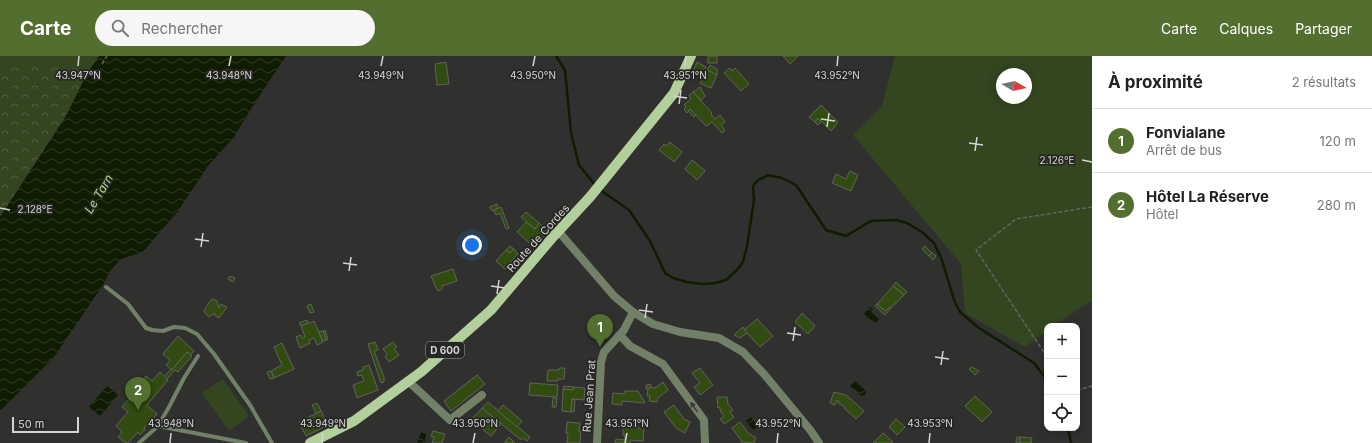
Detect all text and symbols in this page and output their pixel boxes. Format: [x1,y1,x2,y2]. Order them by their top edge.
search box [95,10,375,46]
text: Carte [20,17,71,40]
icon: search [109,17,131,39]
text: Rechercher [141,19,223,38]
text: Carte [1161,20,1197,37]
text: Calques [1219,20,1273,37]
text: Partager [1295,20,1352,37]
north arrow [996,68,1032,104]
text: 43.947°N [55,69,101,81]
text: 43.948°N [206,69,252,81]
text: 43.949°N [358,69,404,81]
text: 43.950°N [510,69,556,81]
text: 43.951°N [663,69,707,81]
text: 43.952°N [814,69,860,81]
text: À proximité [1108,72,1203,92]
text: 2 résultats [1292,74,1356,90]
text: Fonvialane [1146,123,1225,142]
text: 1 [1118,133,1124,149]
text: 120 m [1320,133,1356,149]
text: Arrêt de bus [1146,142,1222,158]
text: 2.126°E [1039,154,1075,166]
water label: Le Tarn [81,171,116,216]
text: Hôtel La Réserve [1146,187,1269,206]
text: 2 [1117,197,1125,213]
text: 280 m [1317,197,1356,213]
street label: Route de Cordes [504,201,572,275]
text: 2.128°E [18,203,52,215]
text: Hôtel [1146,206,1178,222]
your location [462,235,482,255]
pin: 1 [587,314,613,347]
map controls [1044,323,1080,431]
button: + [1044,323,1080,359]
road number: D 600 [426,342,464,358]
street label: Rue Jean Prat [579,359,599,433]
button: − [1044,359,1080,395]
pin: 2 [125,377,151,410]
button: locate [1044,395,1080,431]
one-way arrow [690,402,698,412]
scale bar [12,415,79,434]
text: 50 m [18,417,44,431]
text: 43.948°N [148,417,194,429]
text: 43.949°N [300,417,346,429]
text: 43.950°N [452,417,498,429]
text: 43.951°N [605,417,649,429]
text: 43.952°N [755,417,801,429]
text: 43.953°N [907,417,953,429]

